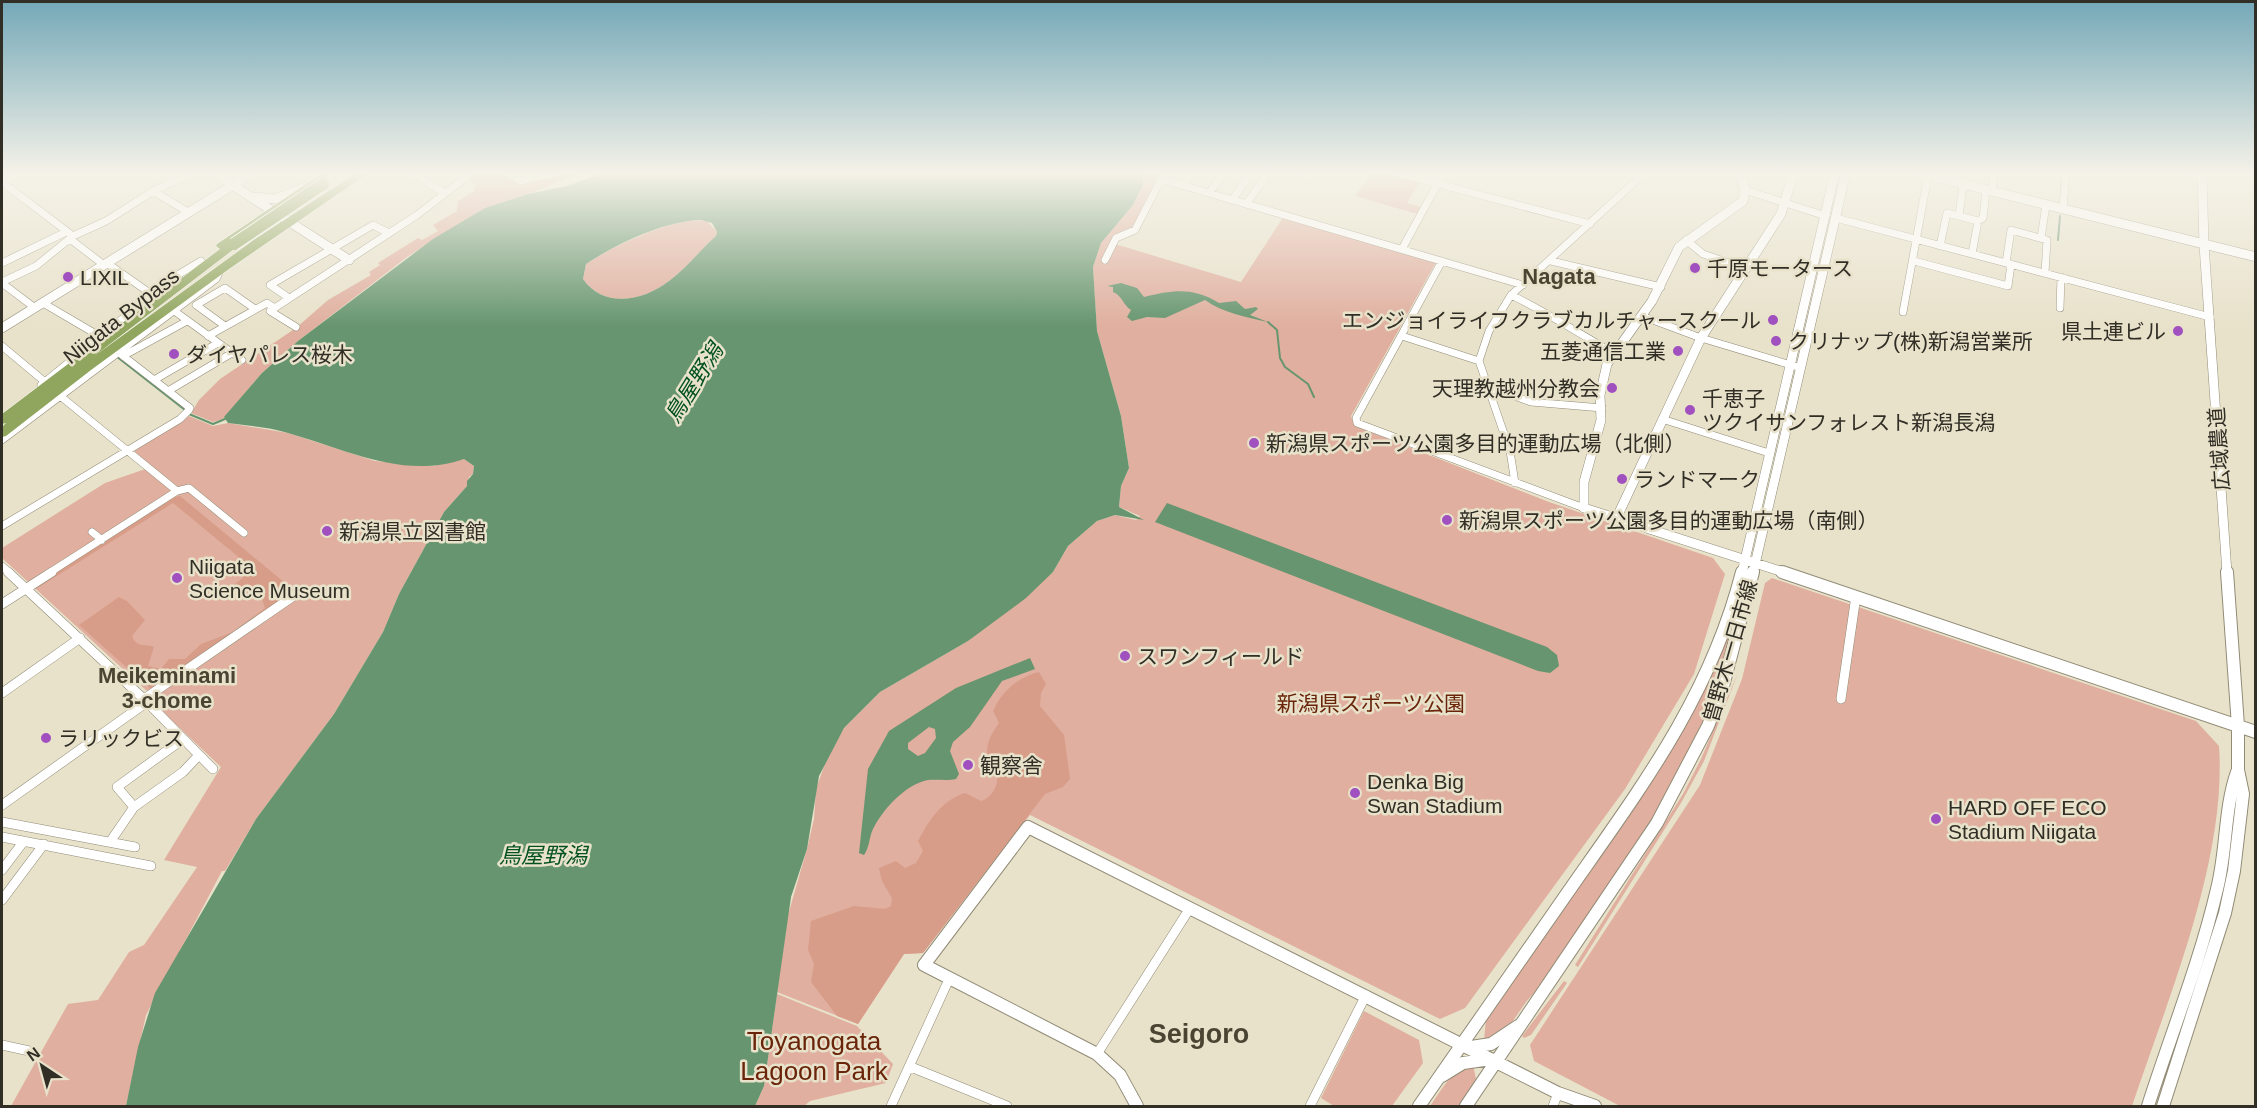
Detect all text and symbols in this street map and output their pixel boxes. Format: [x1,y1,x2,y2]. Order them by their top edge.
place label: 千原モータース [1707,257,1853,280]
marker: 千原モータース [1688,261,1702,275]
street label: Niigata Bypass [59,264,183,368]
district label: Nagata [1522,264,1596,289]
place label: LIXIL [80,266,129,289]
marker: LIXIL [61,270,75,284]
place label: エンジョイライフクラブカルチャースクール [1342,309,1761,332]
marker: エンジョイライフクラブカルチャースクール [1766,313,1780,327]
place label: 県土連ビル [2061,320,2166,343]
marker: 県土連ビル [2171,324,2185,338]
place label: クリナップ(株)新潟営業所 [1788,330,2033,353]
marker: クリナップ(株)新潟営業所 [1769,334,1783,348]
water label: 鳥屋野潟 [660,337,730,427]
place label: 五菱通信工業 [1540,340,1666,363]
place label: ダイヤパレス桜木 [186,343,353,366]
marker: 五菱通信工業 [1671,344,1685,358]
marker: ダイヤパレス桜木 [167,347,181,361]
place label: 天理教越州分教会 [1432,377,1600,400]
marker: 天理教越州分教会 [1605,381,1619,395]
place label: 千恵子 ツクイサンフォレスト新潟長潟 [1702,387,1995,434]
marker: 千恵子 ツクイサンフォレスト新潟長潟 [1683,403,1697,417]
street label: 広域農道 [2205,406,2233,492]
place label: 新潟県スポーツ公園多目的運動広場（北側） [1266,432,1686,455]
marker: 新潟県スポーツ公園多目的運動広場（北側） [1247,436,1261,450]
place label: ランドマーク [1634,468,1760,491]
marker: ランドマーク [1615,472,1629,486]
place label: 新潟県スポーツ公園多目的運動広場（南側） [1459,509,1879,532]
marker: 新潟県スポーツ公園多目的運動広場（南側） [1440,513,1454,527]
place label: 新潟県立図書館 [339,520,486,543]
marker: 新潟県立図書館 [320,524,334,538]
place label: Niigata Science Museum [189,555,350,602]
marker: Niigata Science Museum [170,571,184,585]
street label: 曽野木一日市線 [1699,577,1761,725]
place label: スワンフィールド [1137,645,1304,668]
marker: スワンフィールド [1118,649,1132,663]
district label: Meikeminami 3-chome [98,663,236,713]
park label: 新潟県スポーツ公園 [1277,692,1465,715]
place label: ラリックビス [58,727,184,750]
marker: ラリックビス [39,731,53,745]
place label: 観察舎 [980,754,1043,777]
marker: 観察舎 [961,758,975,772]
place label: Denka Big Swan Stadium [1367,770,1502,817]
marker: Denka Big Swan Stadium [1348,786,1362,800]
place label: HARD OFF ECO Stadium Niigata [1948,796,2107,843]
marker: HARD OFF ECO Stadium Niigata [1929,812,1943,826]
water label: 鳥屋野潟 [499,843,590,868]
district label: Seigoro [1149,1019,1249,1049]
park label: Toyanogata Lagoon Park [740,1026,889,1086]
north arrow [12,1036,72,1096]
text: N [24,1044,43,1065]

